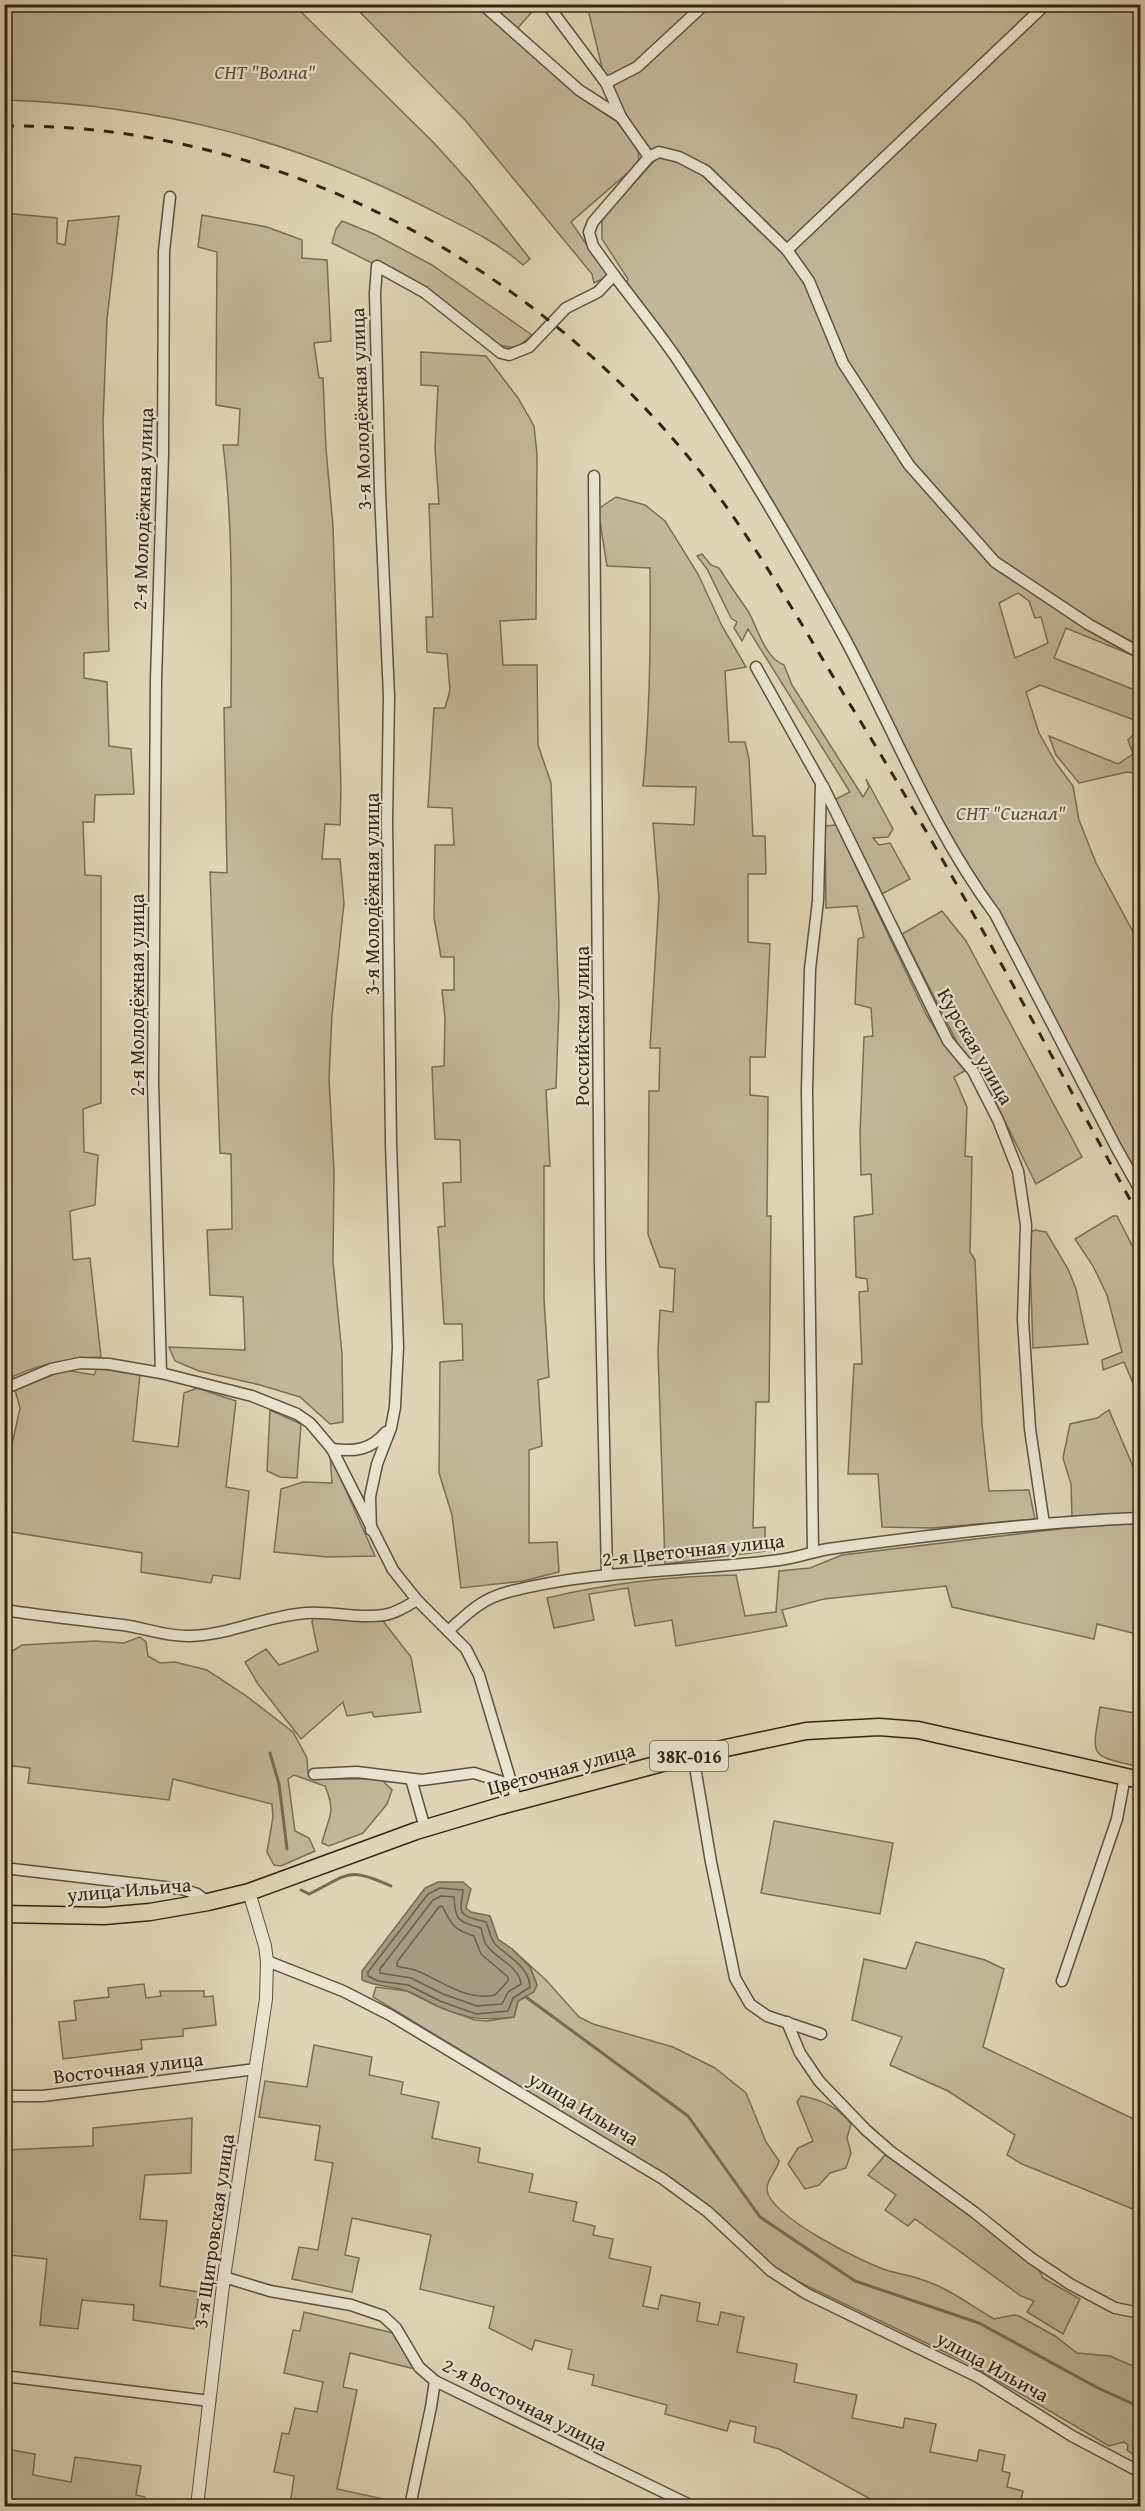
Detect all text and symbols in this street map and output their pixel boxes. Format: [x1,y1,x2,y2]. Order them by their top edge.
park label: СНТ "Волна" [215,57,316,86]
street label: 3-я Молодёжная улица [342,307,378,511]
street label: 2-я Молодёжная улица [124,407,160,611]
street label: 3-я Молодёжная улица [357,792,386,995]
park label: СНТ "Сигнал" [956,798,1066,827]
street label: 2-я Молодёжная улица [122,893,151,1096]
street label: Российская улица [567,946,596,1106]
street label: Курская улица [931,982,1021,1110]
street label: 2-я Цветочная улица [600,1525,786,1573]
street label: Цветочная улица [484,1734,639,1802]
road number: 38К-016 [650,1741,728,1771]
street label: улица Ильича [65,1869,193,1909]
street label: Восточная улица [51,2043,205,2091]
street label: улица Ильича [522,2063,645,2153]
street label: 3-я Щигровская улица [185,2131,241,2330]
street label: улица Ильича [931,2323,1055,2409]
street label: 2-я Восточная улица [437,2350,613,2458]

